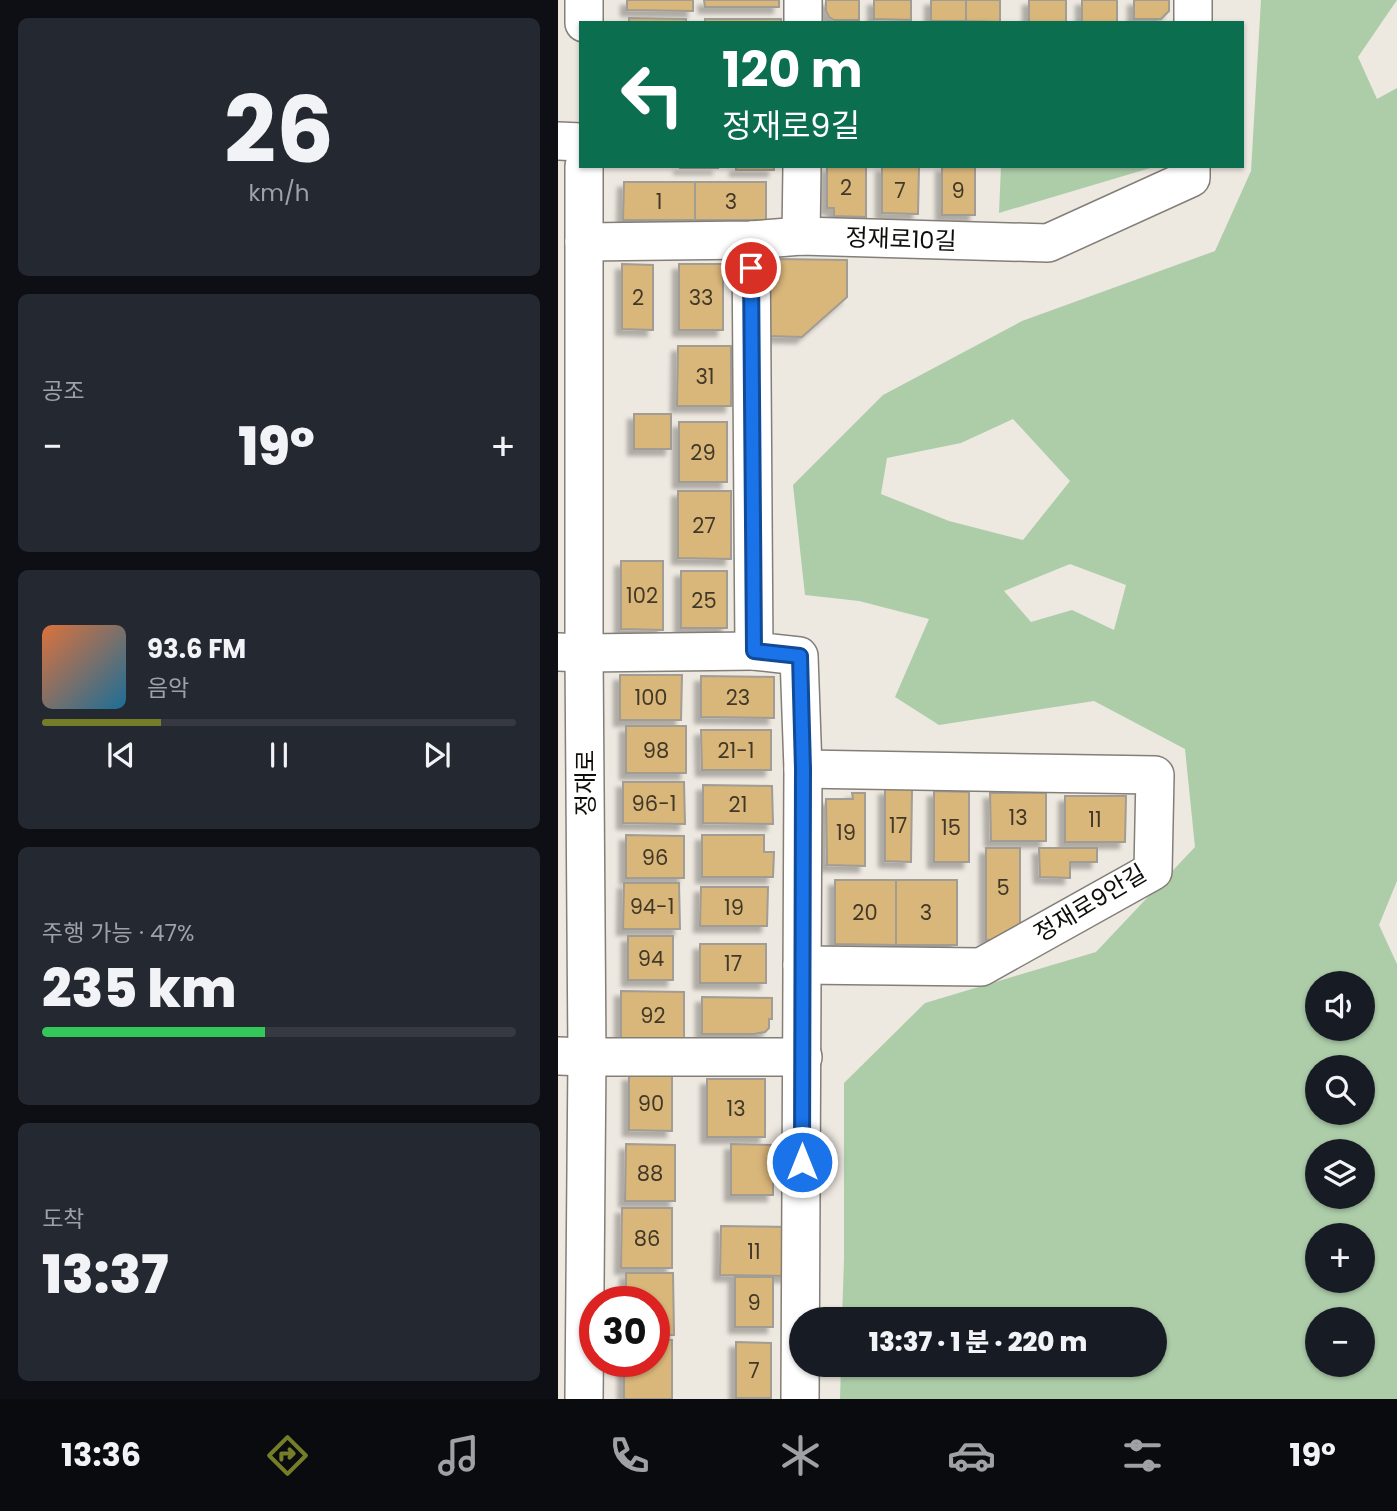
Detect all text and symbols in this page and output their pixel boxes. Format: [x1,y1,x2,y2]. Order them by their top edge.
text: 120 m [722,36,863,104]
icon: left [607,49,698,140]
text: 26 [224,66,334,194]
text: 정재로9길 [722,103,860,148]
house number: 2 [840,173,852,202]
house number: 7 [894,176,906,205]
house number: 9 [951,176,965,205]
text: km/h [248,177,310,209]
house number: 1 [656,187,662,216]
house number: 3 [725,187,737,216]
street label: 정재로10길 [845,221,957,257]
pin [721,238,781,298]
icon: arrive [732,249,770,287]
house number: 2 [632,283,644,312]
house number: 33 [689,283,713,312]
house number: 31 [695,362,715,391]
text: 공조 [42,375,84,407]
text: 19° [238,410,315,483]
text: − [42,420,63,473]
text: + [490,420,516,473]
house number: 29 [690,438,716,467]
house number: 27 [692,511,716,540]
house number: 102 [626,581,658,610]
house number: 25 [691,586,717,615]
text: 93.6 FM [147,631,246,667]
text: 음악 [147,672,189,704]
house number: 100 [634,683,668,712]
house number: 23 [726,683,750,712]
icon: previous [102,736,140,774]
icon: pause [260,736,298,774]
icon: next [418,736,456,774]
house number: 98 [643,736,669,765]
house number: 21-1 [717,736,755,765]
street label: 정재로 [569,750,602,816]
house number: 96-1 [632,789,676,818]
house number: 21 [729,790,747,819]
house number: 13 [1008,803,1028,832]
house number: 11 [1088,805,1102,834]
house number: 17 [889,811,907,840]
house number: 15 [941,813,961,842]
house number: 19 [836,818,856,847]
house number: 96 [642,843,668,872]
street label: 정재로9안길 [1028,857,1152,949]
house number: 5 [996,873,1010,902]
house number: 94-1 [630,892,674,921]
house number: 19 [724,893,744,922]
house number: 20 [852,898,878,927]
house number: 3 [920,898,932,927]
text: 주행 가능 · 47% [42,917,194,949]
house number: 94 [638,944,664,973]
house number: 17 [724,949,742,978]
text: 235 km [42,952,236,1025]
map controls [1305,971,1375,1377]
button: sound [1305,971,1375,1041]
house number: 92 [640,1001,666,1030]
button: search [1305,1055,1375,1125]
house number: 90 [638,1089,664,1118]
house number: 13 [726,1094,746,1123]
position arrow [765,1125,839,1199]
button: layers [1305,1139,1375,1209]
house number: 88 [637,1159,663,1188]
text: 도착 [42,1203,84,1235]
button: + [1305,1223,1375,1293]
house number: 86 [634,1224,660,1253]
house number: 11 [747,1237,761,1266]
text: 13:37 [42,1238,168,1311]
speed limit sign: 30 [579,1286,670,1377]
house number: 9 [747,1288,761,1317]
button: − [1305,1307,1375,1377]
text: 13:37 · 1 분 · 220 m [869,1324,1087,1360]
house number: 7 [748,1356,760,1385]
icon: directions [263,1431,312,1480]
icon: music [434,1431,483,1480]
icon: phone [605,1431,654,1480]
icon: climate [776,1431,825,1480]
icon: car [947,1431,996,1480]
icon: filters [1118,1431,1167,1480]
text: 13:36 [61,1432,141,1477]
text: 19° [1289,1432,1336,1477]

